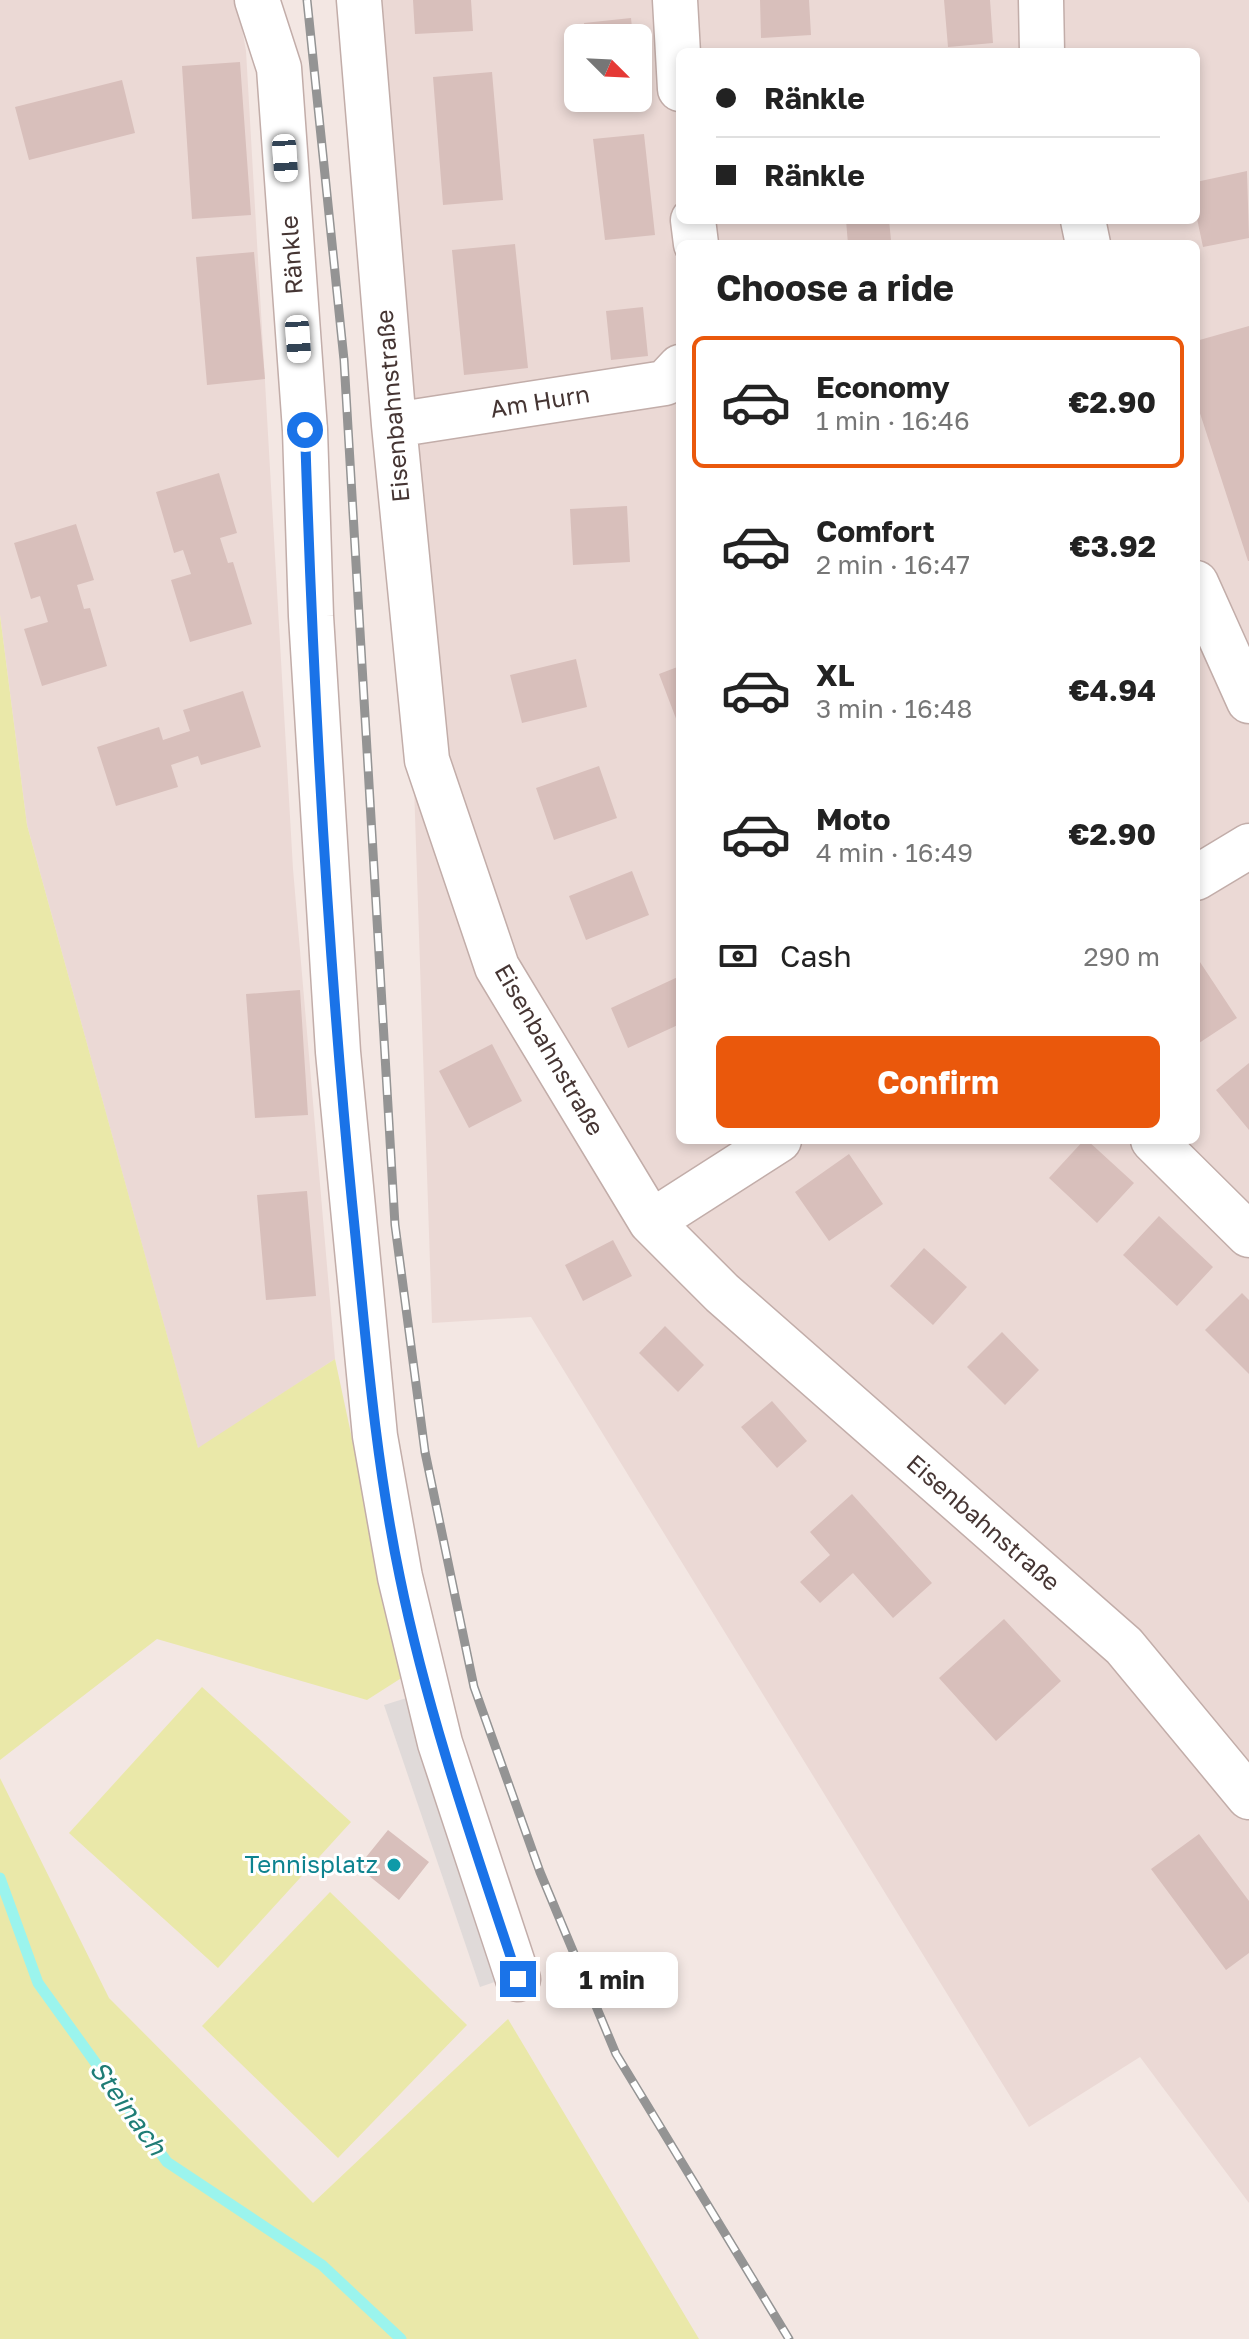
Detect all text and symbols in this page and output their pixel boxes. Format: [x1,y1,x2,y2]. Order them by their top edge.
north arrow [564,24,652,112]
map controls [564,24,652,112]
text: Ränkle [764,80,865,116]
car [271,133,299,183]
text: Ränkle [764,157,865,193]
street label: Ränkle [273,215,308,296]
text: Choose a ride [716,266,954,309]
street label: Eisenbahnstraße [369,309,414,504]
car [284,314,312,364]
icon: car [720,366,792,438]
text: Economy [816,369,950,405]
street label: Am Hurn [488,378,592,423]
text: €2.90 [1068,384,1156,420]
text: 1 min · 16:46 [816,405,970,436]
route start [287,412,323,448]
icon: car [720,510,792,582]
text: Comfort [816,513,935,549]
text: €3.92 [1070,528,1156,564]
text: 2 min · 16:47 [816,549,970,580]
icon: car [720,654,792,726]
text: XL [816,657,855,693]
text: €4.94 [1069,672,1156,708]
text: 3 min · 16:48 [816,693,972,724]
icon: car [720,798,792,870]
text: Moto [816,801,891,837]
text: €2.90 [1068,816,1156,852]
text: 4 min · 16:49 [816,837,973,868]
icon: cash [716,934,760,978]
text: Cash [780,938,852,974]
text: 290 m [1084,941,1160,972]
street label: Eisenbahnstraße [489,958,611,1140]
button: Confirm [716,1036,1160,1128]
street label: Eisenbahnstraße [902,1448,1066,1596]
place label: Tennisplatz [245,1849,378,1878]
marker: Tennisplatz [385,1856,403,1874]
callout: 1 min [546,1951,678,2007]
route end [500,1961,536,1997]
text: 1 min [579,1964,645,1995]
water label: Steinach [84,2054,174,2162]

